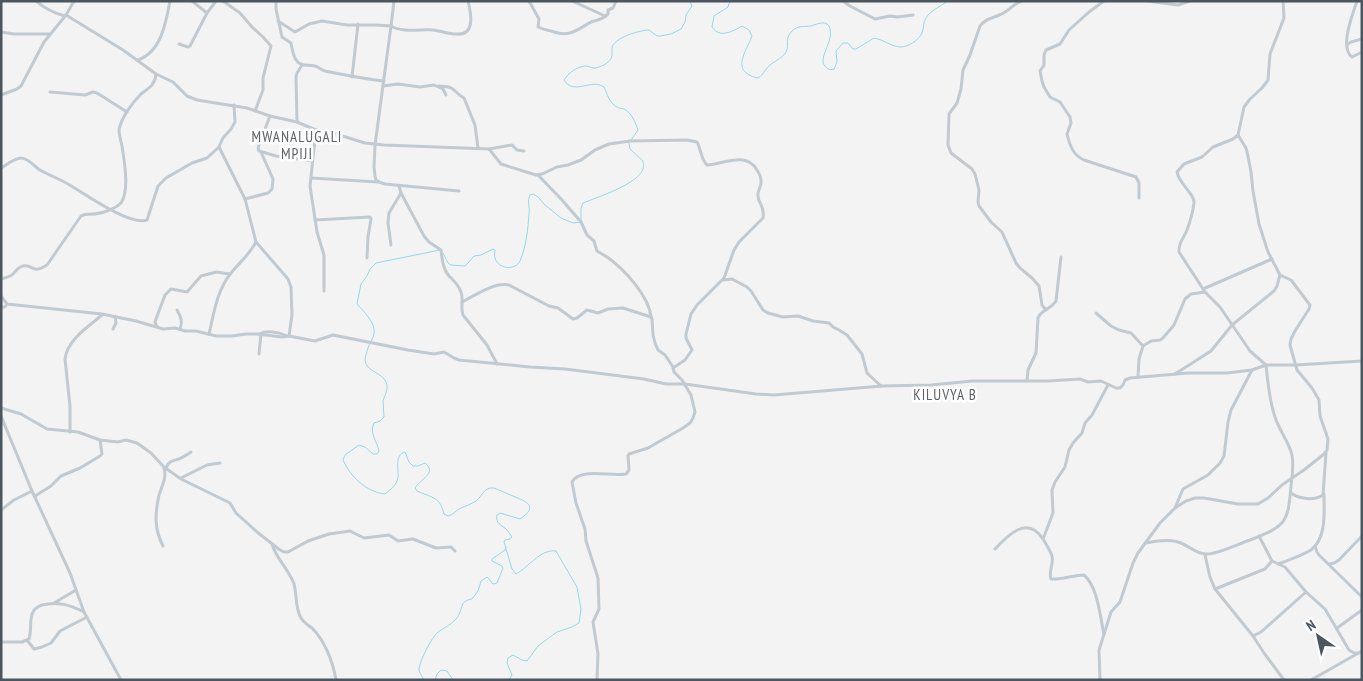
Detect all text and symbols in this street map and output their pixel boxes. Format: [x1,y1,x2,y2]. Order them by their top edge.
district label: MWANALUGALI MPIJI [252,127,342,163]
district label: KILUVYA B [913,385,977,404]
north arrow [1293,611,1343,661]
text: N [1303,616,1319,635]

